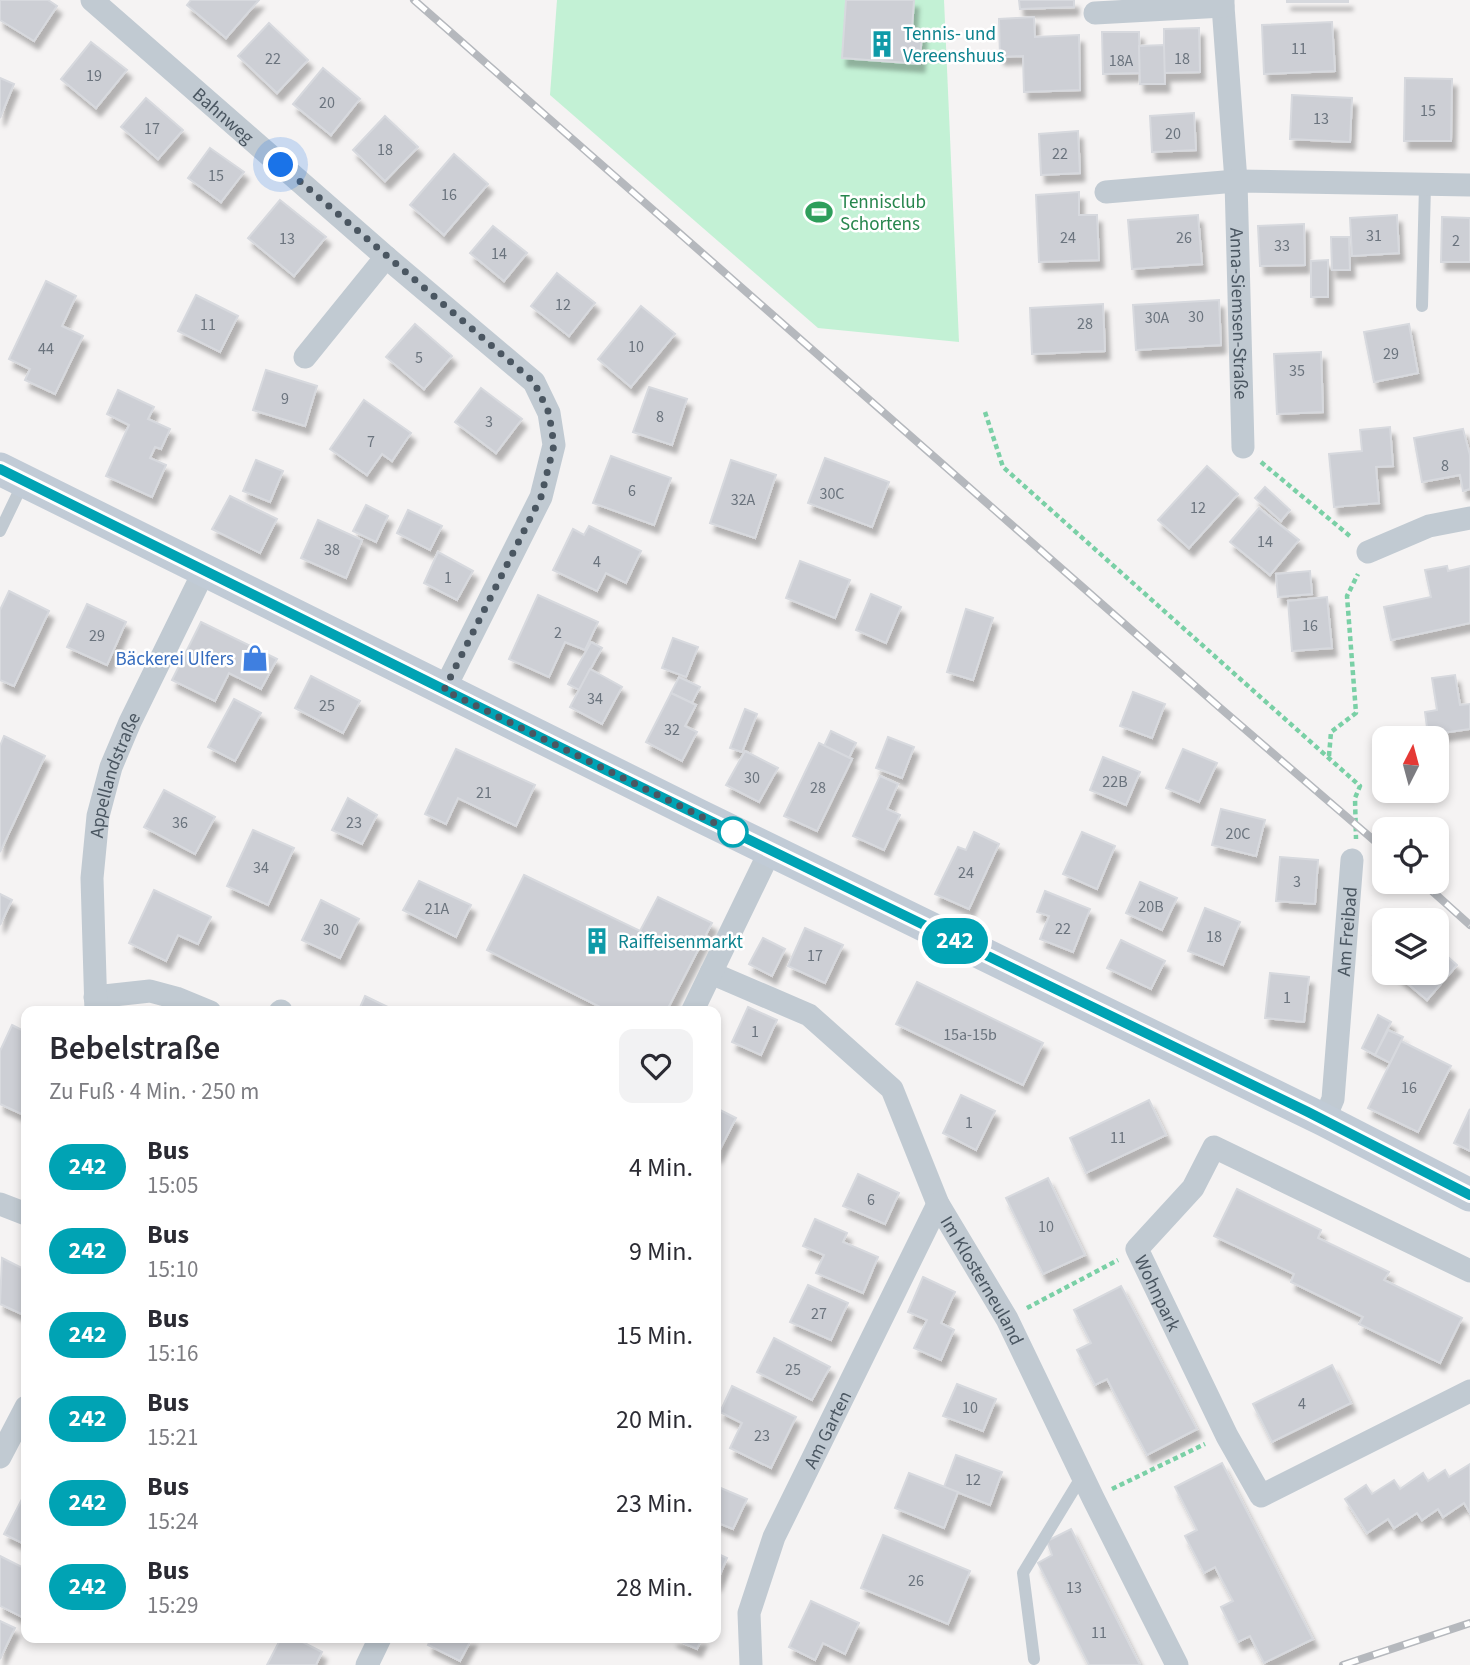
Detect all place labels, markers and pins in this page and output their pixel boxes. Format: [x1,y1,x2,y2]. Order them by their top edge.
place label: Tennis- und Vereenshuus [903,21,1005,70]
building icon: Tennis- und Vereenshuus [867,29,897,59]
place label: Tennisclub Schortens [840,189,926,238]
sports icon: Tennisclub Schortens [804,197,834,227]
shop icon: Bäckerei Ulfers [240,643,270,673]
place label: Bäckerei Ulfers [115,646,234,673]
unlabelled marker [718,817,748,847]
building icon: Raiffeisenmarkt [582,926,612,956]
place label: Raiffeisenmarkt [618,929,744,956]

